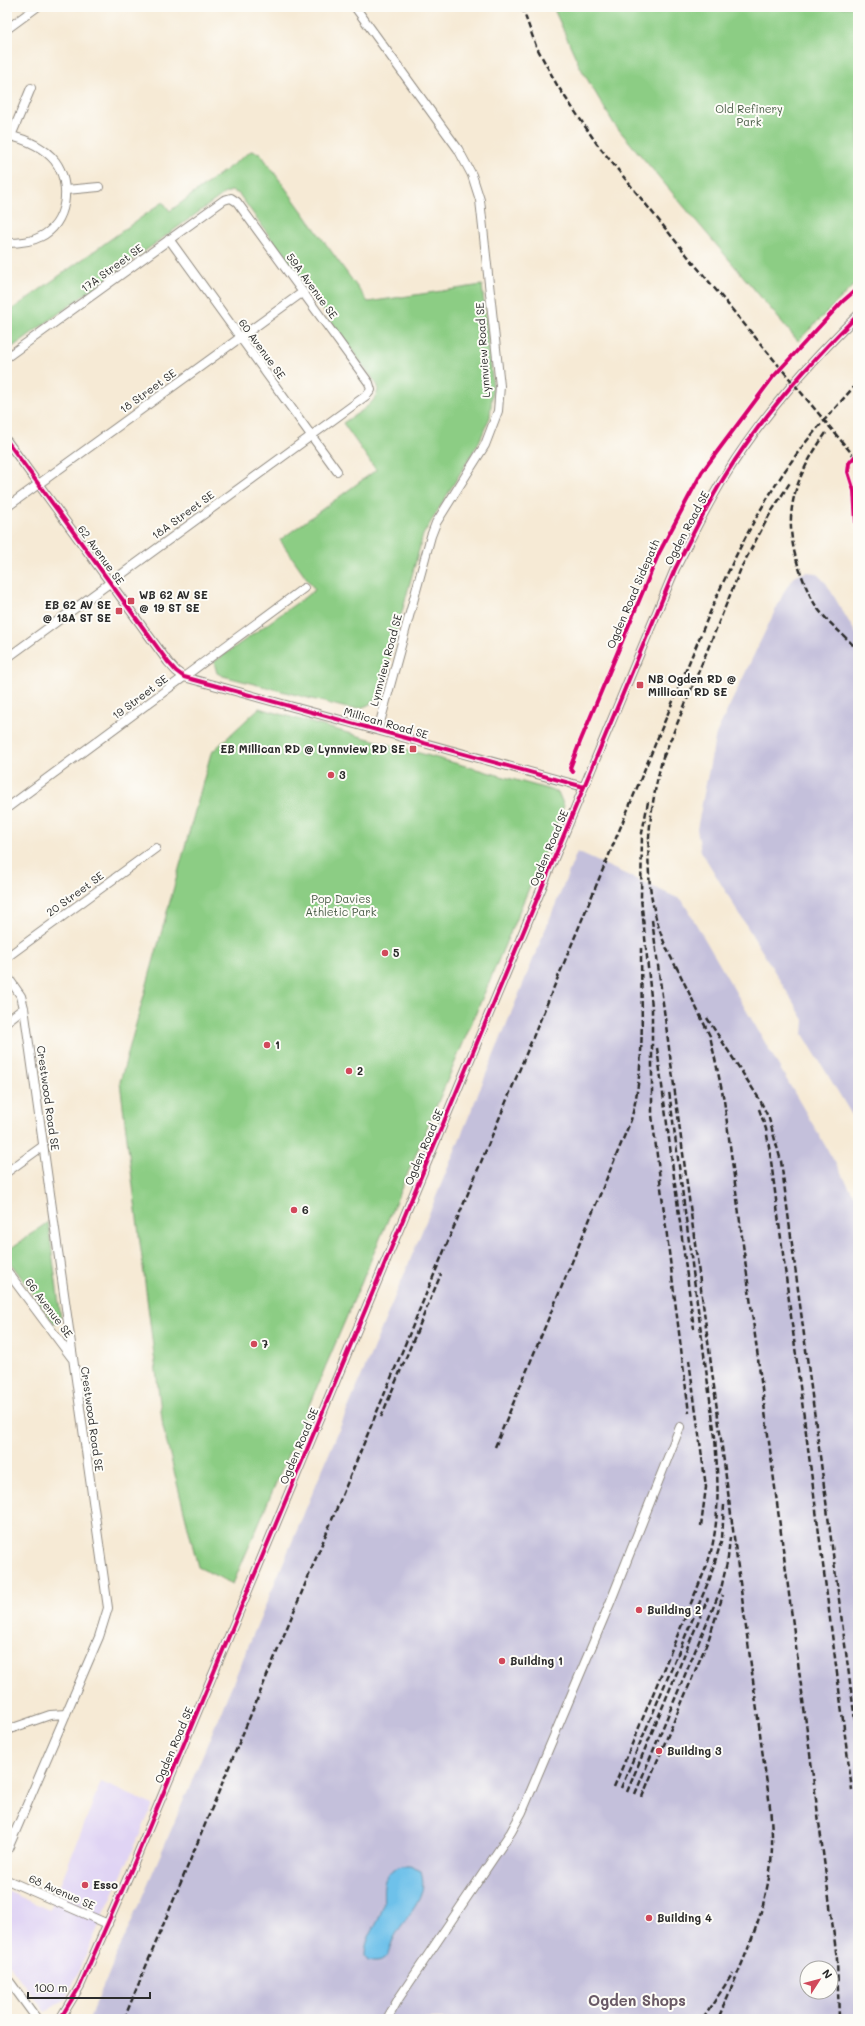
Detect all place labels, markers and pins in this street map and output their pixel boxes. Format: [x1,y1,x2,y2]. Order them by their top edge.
place label: WB 62 AV SE @ 19 ST SE [139,587,208,615]
marker: WB 62 AV SE @ 19 ST SE [126,596,136,606]
place label: EB 62 AV SE @ 18A ST SE [43,597,111,625]
marker: EB 62 AV SE @ 18A ST SE [114,606,124,616]
place label: NB Ogden RD @ Millican RD SE [648,671,736,699]
marker: NB Ogden RD @ Millican RD SE [635,680,645,690]
place label: EB Millican RD @ Lynnview RD SE [220,741,405,756]
marker: EB Millican RD @ Lynnview RD SE [408,744,418,754]
place label: 3 [339,767,346,782]
marker: 3 [326,770,336,780]
place label: 5 [393,945,400,960]
marker: 5 [380,948,390,958]
place label: 1 [275,1037,280,1052]
marker: 1 [262,1040,272,1050]
place label: 2 [357,1063,363,1078]
marker: 2 [344,1066,354,1076]
place label: 6 [302,1202,309,1217]
marker: 6 [289,1205,299,1215]
place label: 7 [262,1336,268,1351]
marker: 7 [249,1339,259,1349]
place label: Building 2 [647,1602,701,1617]
marker: Building 2 [634,1605,644,1615]
place label: Building 1 [510,1653,563,1668]
marker: Building 1 [497,1656,507,1666]
place label: Building 3 [667,1743,722,1758]
marker: Building 3 [654,1746,664,1756]
place label: Esso [93,1877,118,1892]
marker: Esso [80,1880,90,1890]
place label: Building 4 [657,1910,712,1925]
marker: Building 4 [644,1913,654,1923]

